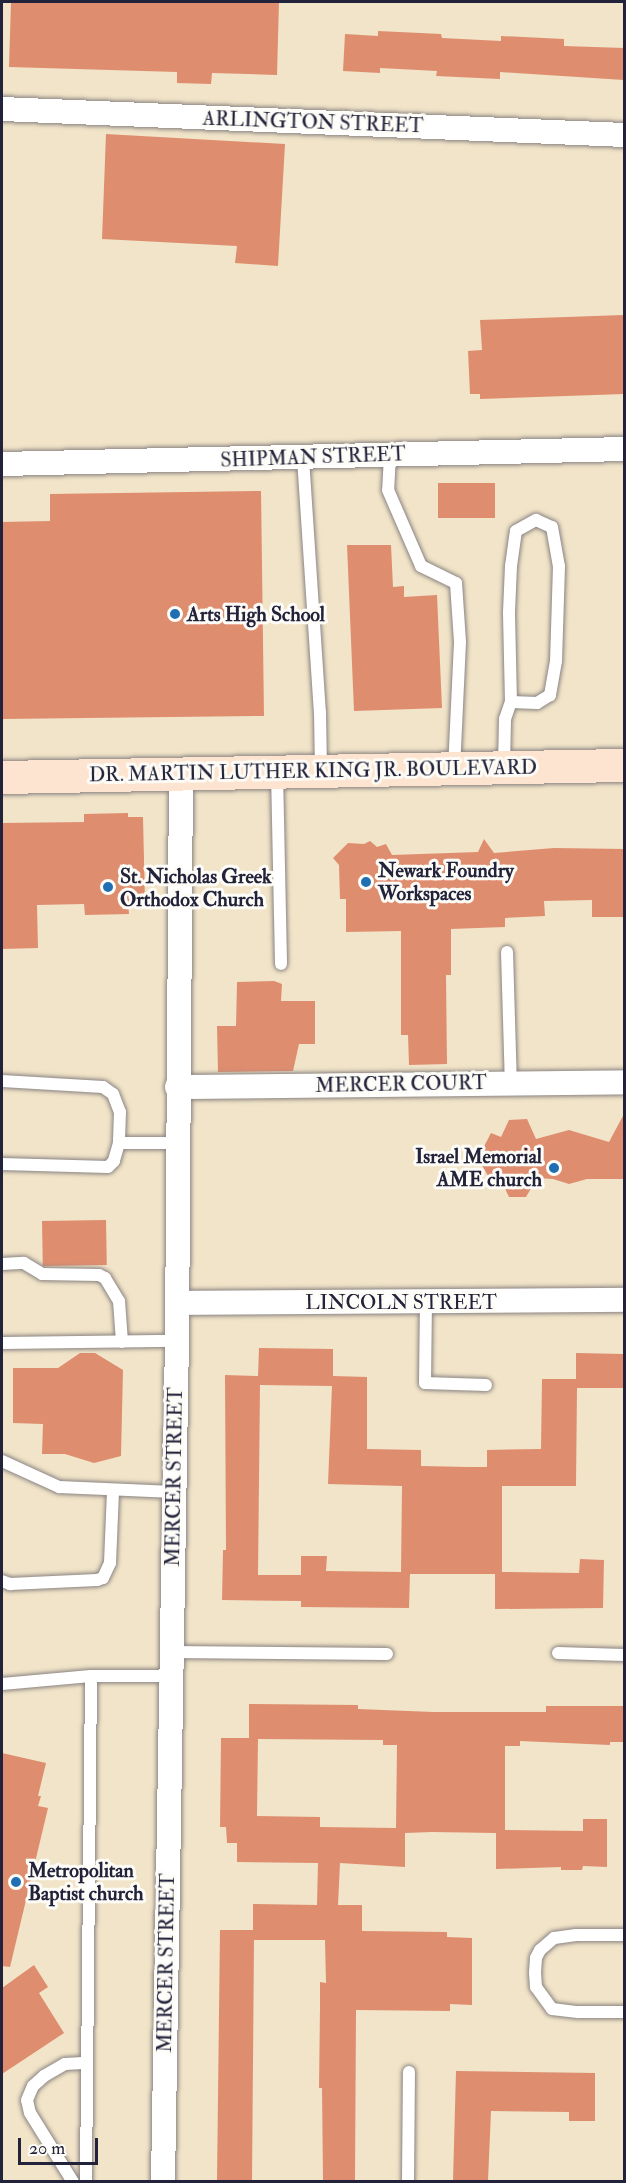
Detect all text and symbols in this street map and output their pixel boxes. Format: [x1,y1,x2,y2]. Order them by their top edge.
street label: ARLINGTON STREET [202,106,424,138]
street label: SHIPMAN STREET [220,442,406,472]
place label: Arts High School [187,602,325,626]
marker: Arts High School [168,607,182,621]
street label: DR. MARTIN LUTHER KING JR. BOULEVARD [89,755,537,787]
place label: Newark Foundry Workspaces [378,858,514,905]
place label: St. Nicholas Greek Orthodox Church [120,864,272,911]
marker: Newark Foundry Workspaces [359,875,373,889]
marker: St. Nicholas Greek Orthodox Church [101,880,115,894]
street label: MERCER COURT [315,1071,487,1097]
place label: Israel Memorial AME church [415,1144,542,1191]
marker: Israel Memorial AME church [547,1161,561,1175]
street label: LINCOLN STREET [305,1290,497,1314]
street label: MERCER STREET [160,1387,188,1567]
place label: Metropolitan Baptist church [28,1858,143,1905]
street label: MERCER STREET [152,1873,180,2053]
marker: Metropolitan Baptist church [9,1875,23,1889]
scale bar [21,2126,100,2164]
text: 20 m [29,2137,65,2160]

